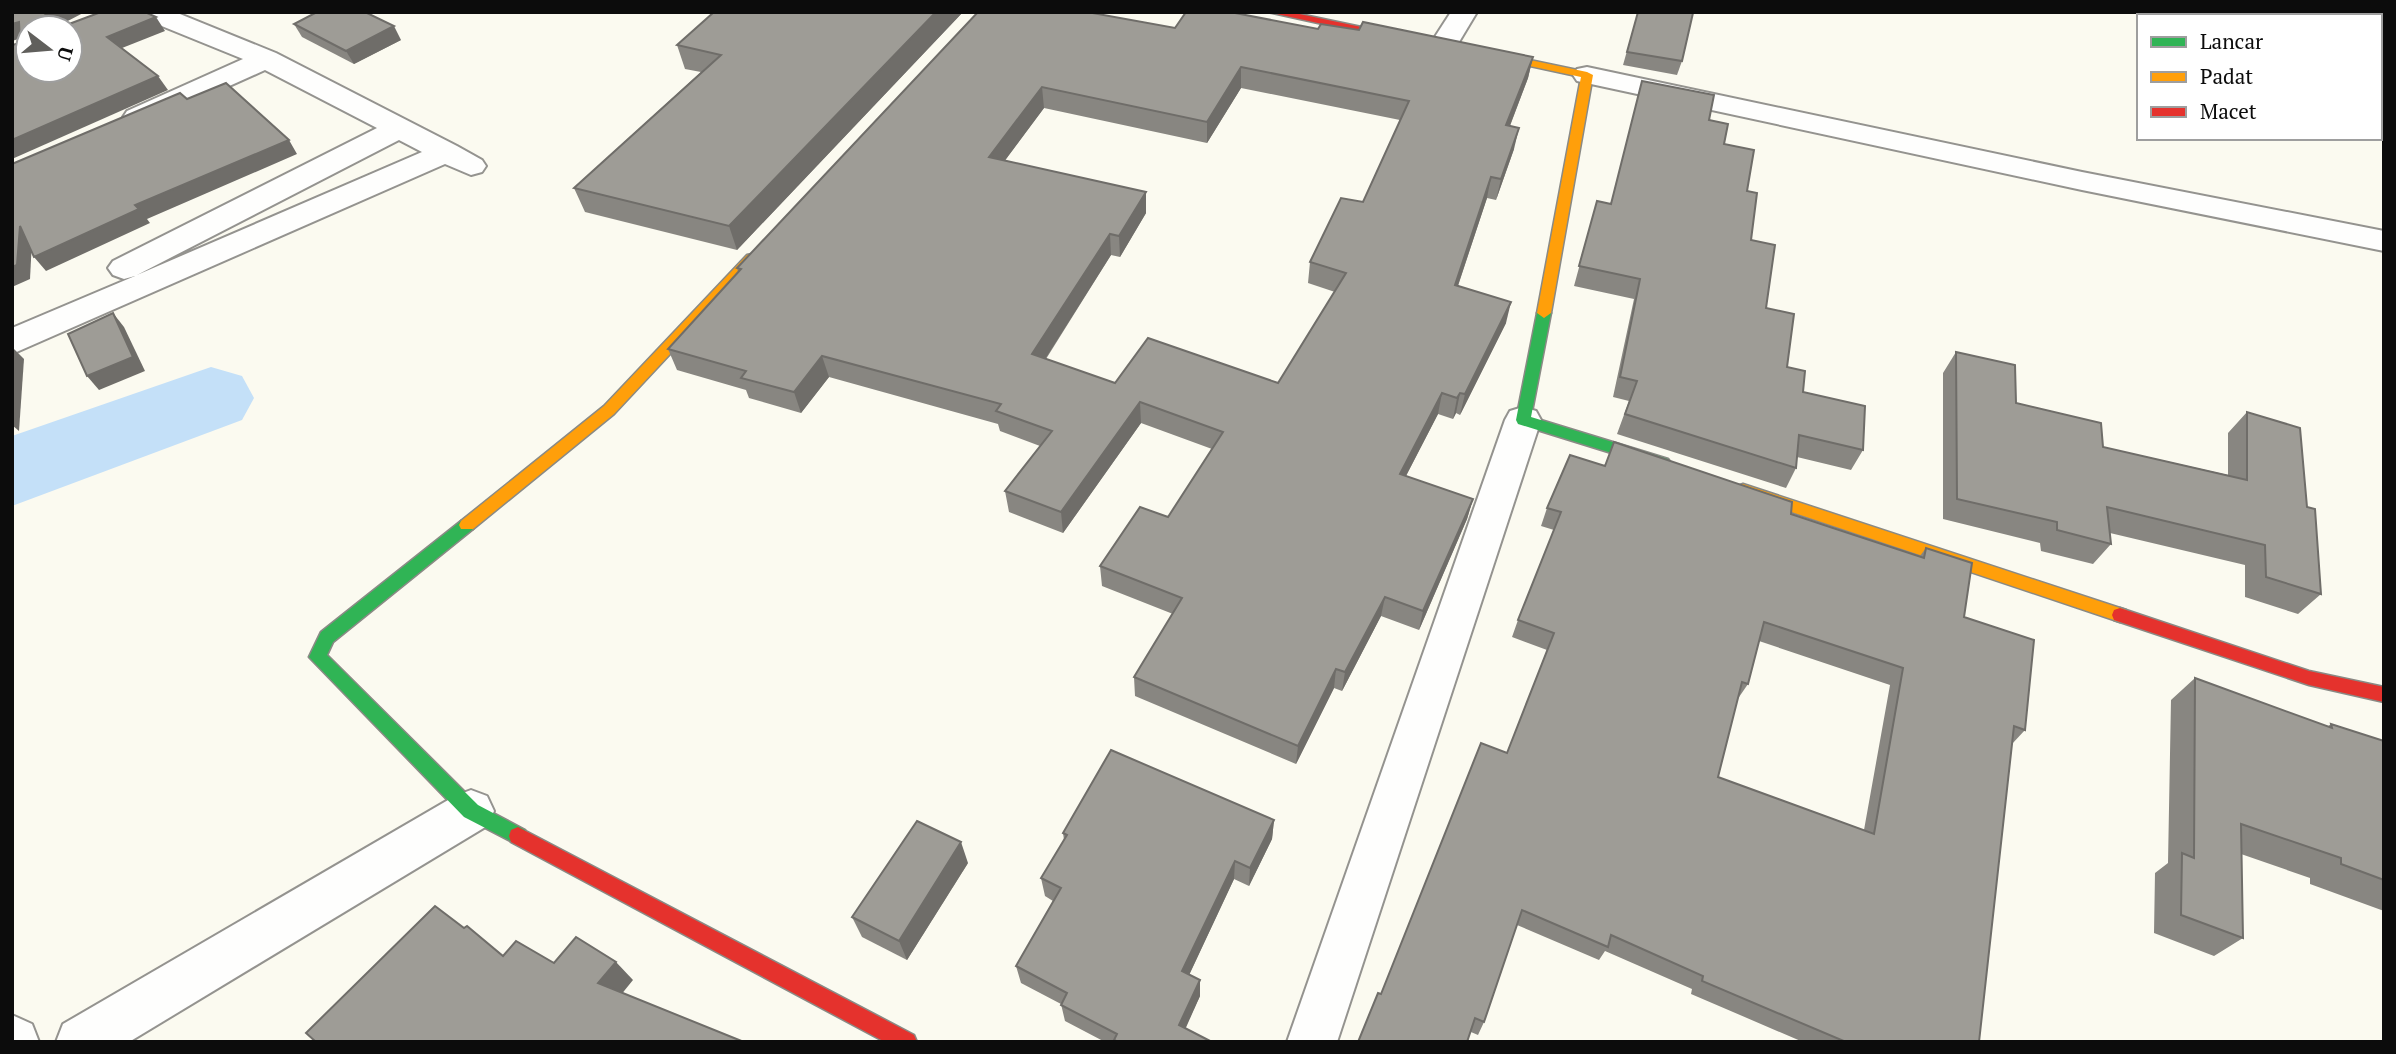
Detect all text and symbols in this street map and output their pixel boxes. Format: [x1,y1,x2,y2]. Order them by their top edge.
north arrow [14,14,84,84]
legend [2137,14,2382,140]
text: Lancar [2200,27,2263,55]
text: U [52,44,80,64]
text: Padat [2200,62,2253,90]
text: Macet [2200,97,2257,125]

